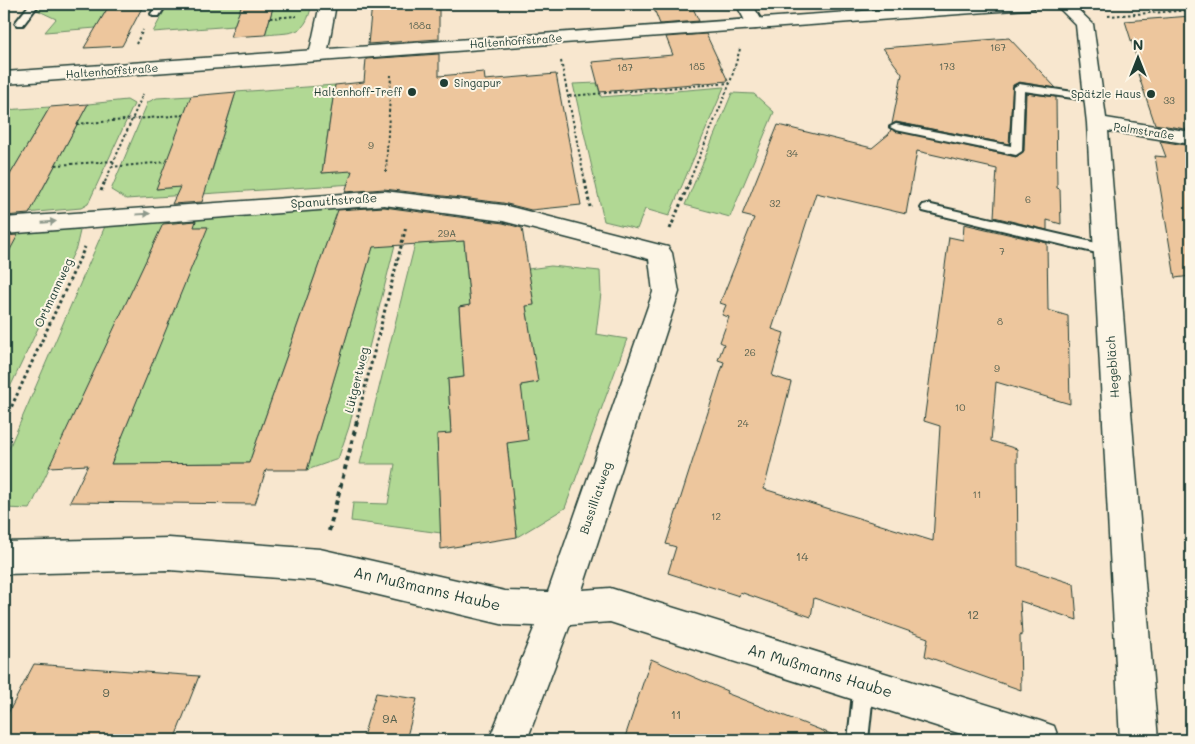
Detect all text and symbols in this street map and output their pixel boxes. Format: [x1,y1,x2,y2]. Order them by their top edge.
house number: 188a [409,18,431,32]
street label: Haltenhoffstraße [469,30,563,51]
north arrow [1112,32,1162,82]
text: N [1133,35,1143,54]
house number: 167 [990,40,1006,54]
house number: 185 [689,59,705,73]
house number: 173 [939,59,955,73]
street label: Haltenhoffstraße [65,60,159,81]
house number: 187 [617,60,633,74]
place label: Singapur [454,75,501,90]
marker: Singapur [438,77,450,89]
place label: Haltenhoff-Treff [314,84,403,99]
marker: Haltenhoff-Treff [406,86,418,98]
place label: Spätzle Haus [1071,86,1141,101]
marker: Spätzle Haus [1145,88,1157,100]
house number: 33 [1163,93,1175,107]
street label: Palmstraße [1113,118,1176,143]
house number: 9 [368,138,374,152]
house number: 34 [786,146,798,160]
street label: Spanuthstraße [290,189,378,211]
house number: 6 [1025,192,1031,206]
house number: 32 [769,196,781,210]
one-way arrow [135,210,151,218]
one-way arrow [41,217,57,225]
house number: 29A [438,226,456,240]
house number: 7 [999,244,1005,258]
street label: Ortmannweg [30,255,76,330]
house number: 8 [997,314,1003,328]
street label: Hegebläch [1102,335,1122,399]
street label: Lütgertweg [340,345,372,414]
house number: 26 [744,345,756,359]
house number: 9 [994,361,1000,375]
house number: 10 [955,400,965,414]
house number: 24 [737,416,749,430]
street label: Bussilliatweg [575,459,615,536]
house number: 11 [973,487,981,501]
house number: 12 [711,509,721,523]
house number: 14 [796,548,808,564]
street label: An Mußmanns Haube [352,561,503,615]
house number: 12 [967,606,979,622]
street label: An Mußmanns Haube [746,639,895,702]
house number: 9 [102,684,110,700]
house number: 11 [671,706,681,722]
house number: 9A [382,710,398,726]

